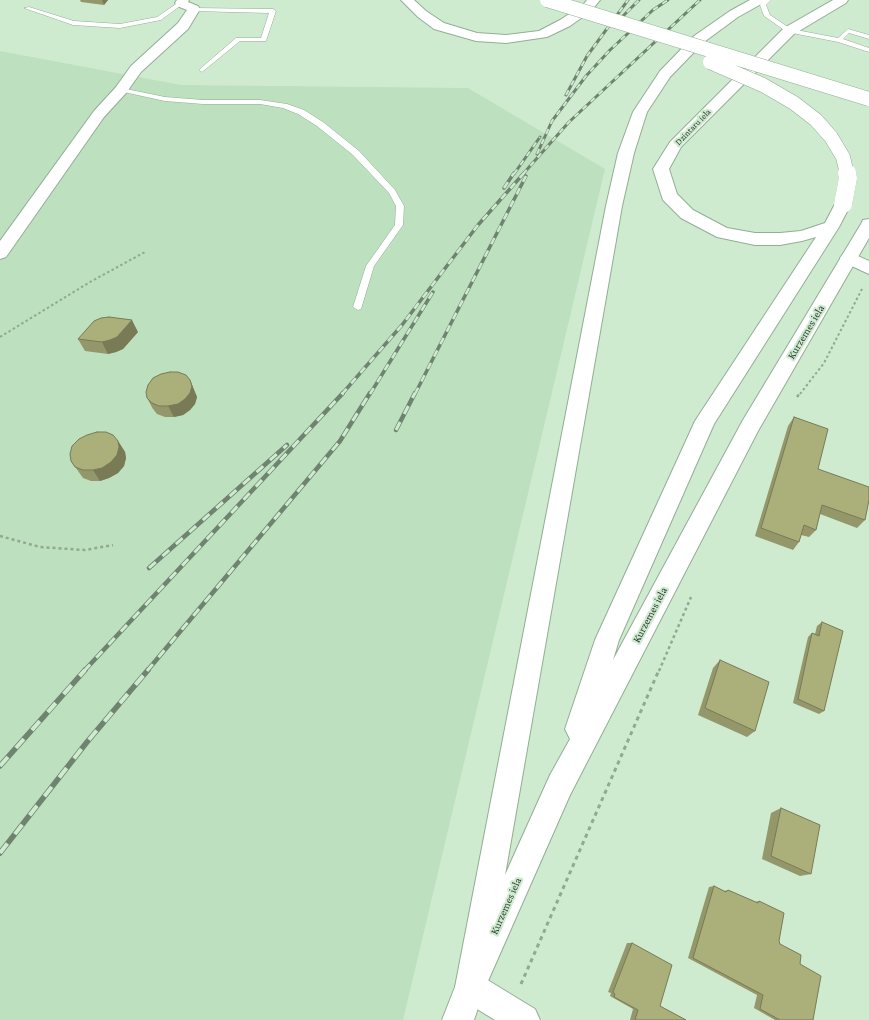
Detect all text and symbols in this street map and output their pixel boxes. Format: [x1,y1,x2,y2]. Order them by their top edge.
street label: Dzintaru iela [673,106,713,148]
street label: Kurzemes iela [785,302,827,362]
street label: Kurzemes iela [630,585,670,645]
street label: Kurzemes iela [488,875,524,937]

